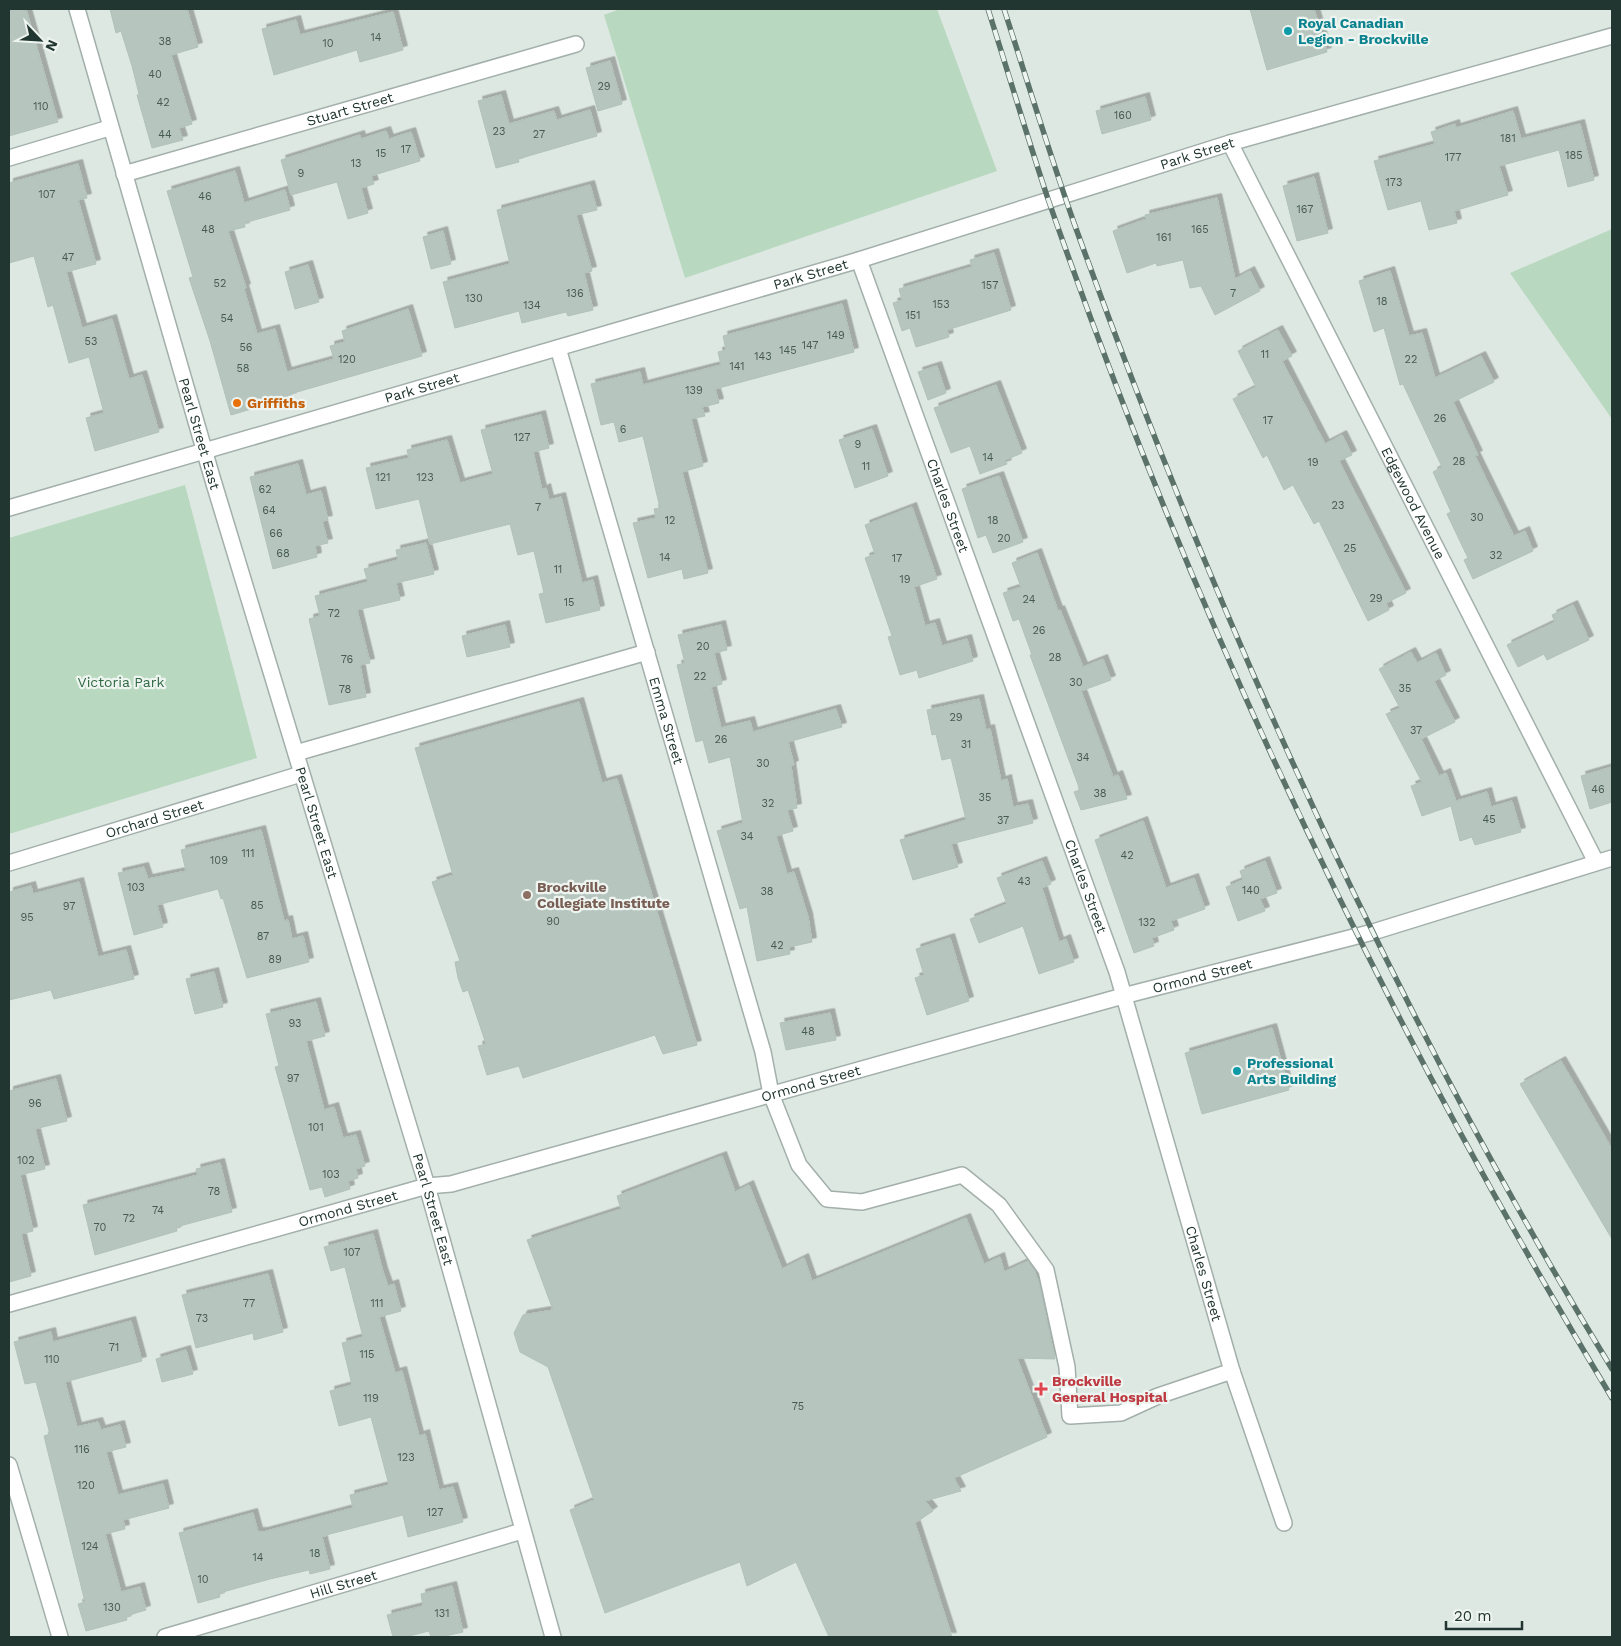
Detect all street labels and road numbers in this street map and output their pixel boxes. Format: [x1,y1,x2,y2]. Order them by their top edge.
street label: Stuart Street [305,89,395,129]
street label: Park Street [1158,134,1236,173]
street label: Park Street [771,256,850,293]
street label: Park Street [383,369,461,406]
street label: Pearl Street East [176,376,223,492]
street label: Edgewood Avenue [1378,444,1448,562]
street label: Charles Street [924,456,972,555]
street label: Emma Street [646,675,687,766]
street label: Pearl Street East [292,765,341,880]
street label: Orchard Street [103,796,205,841]
street label: Charles Street [1062,837,1110,935]
street label: Ormond Street [1151,955,1254,996]
street label: Ormond Street [759,1062,862,1105]
street label: Pearl Street East [410,1151,457,1267]
street label: Ormond Street [296,1187,399,1230]
street label: Charles Street [1183,1224,1225,1323]
street label: Hill Street [308,1567,379,1602]

